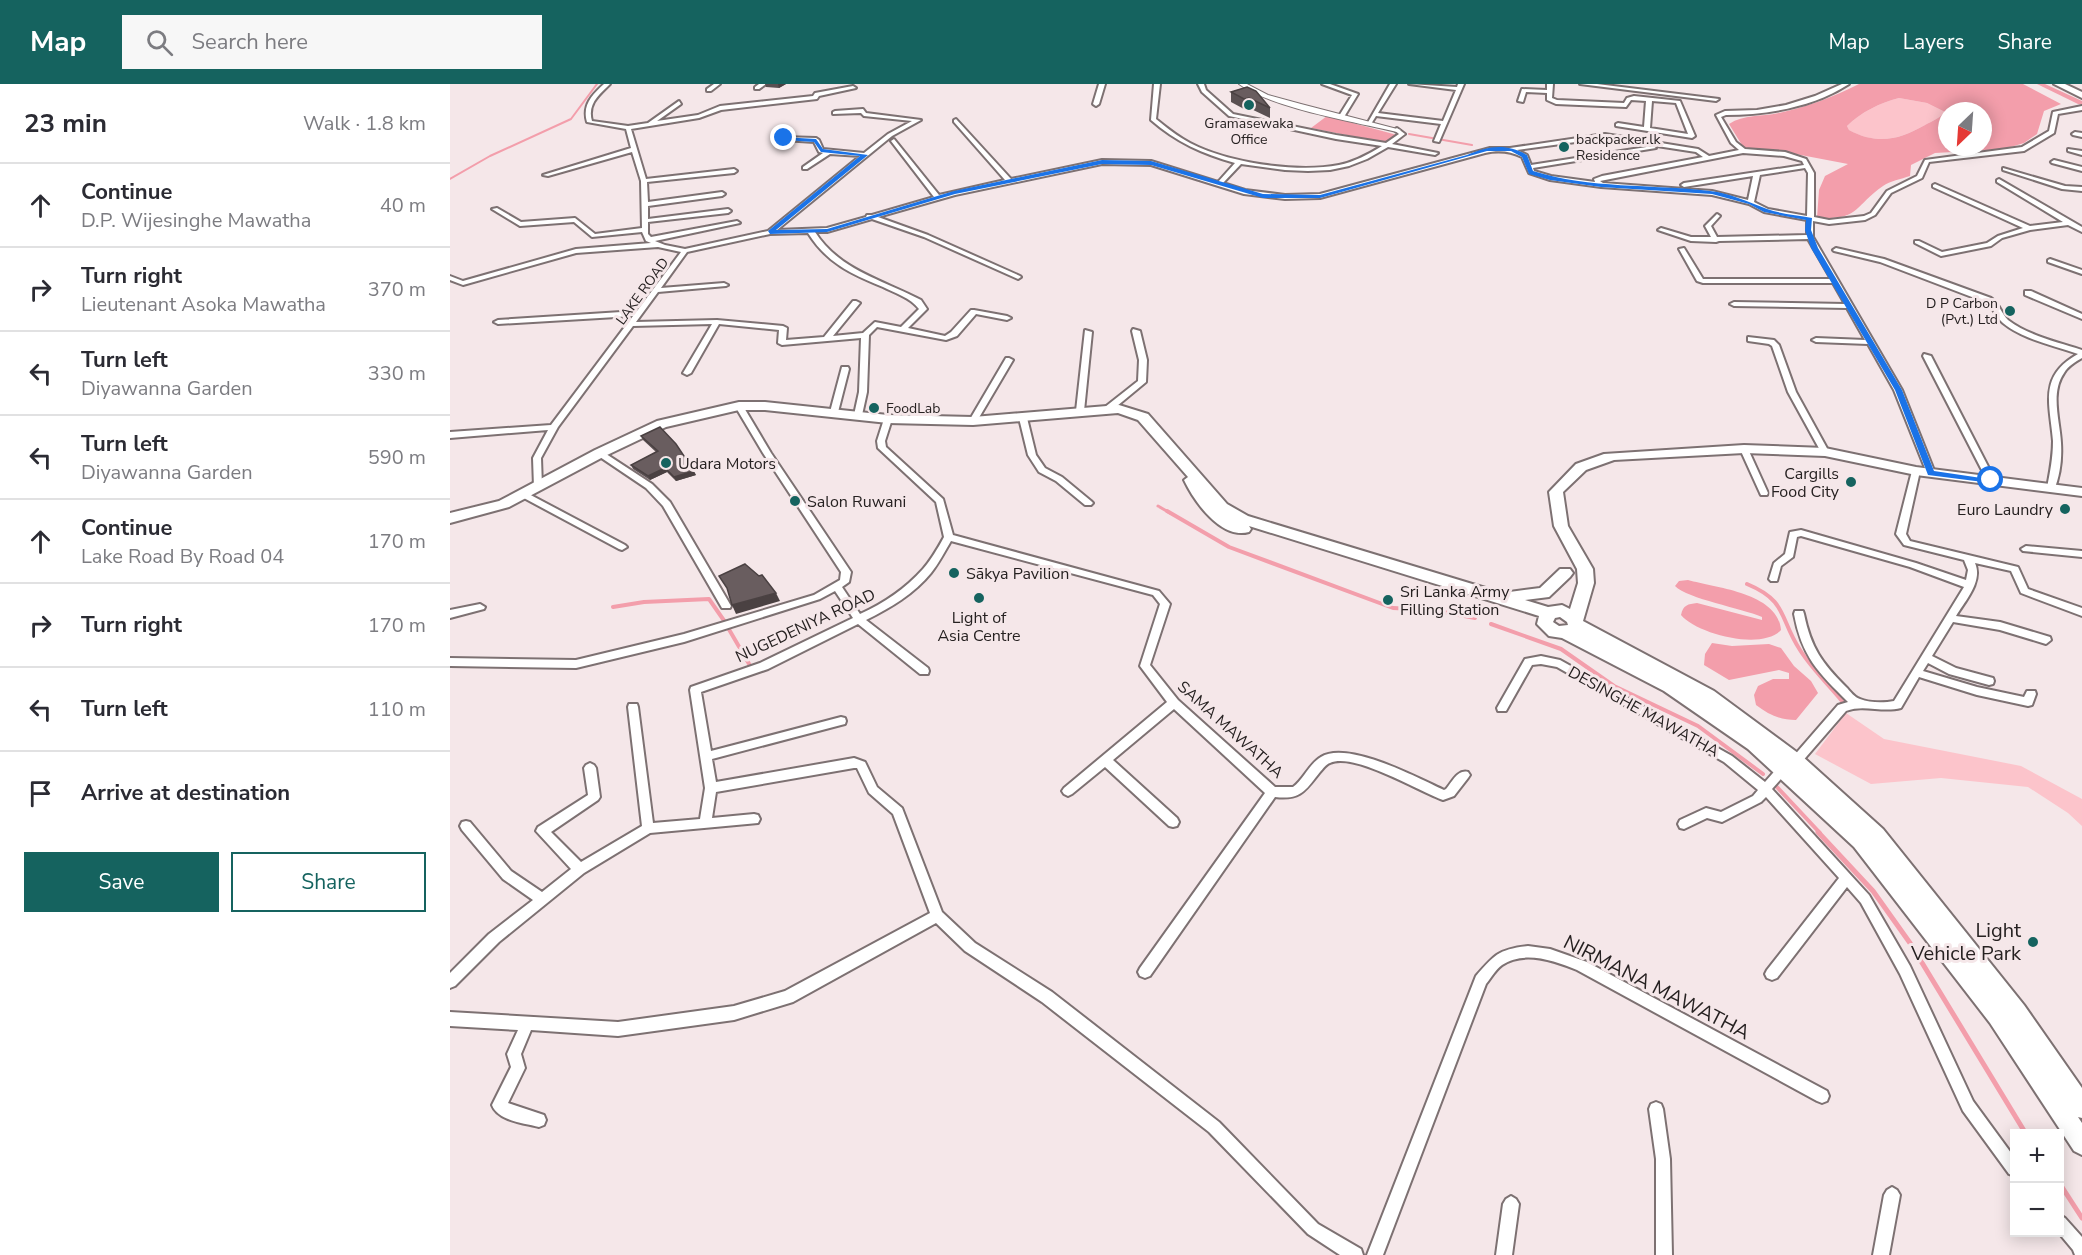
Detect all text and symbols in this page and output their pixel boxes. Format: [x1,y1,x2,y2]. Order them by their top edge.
search box [122,15,542,69]
text: Map [30,23,86,61]
icon: search [143,26,176,59]
text: Search here [191,27,308,57]
text: Map [1828,28,1870,56]
text: Layers [1903,28,1964,56]
text: Share [1997,28,2052,56]
marker: Gramasewaka Office [1242,98,1256,112]
north arrow [1938,102,1992,156]
text: 23 min [24,106,107,141]
text: Walk · 1.8 km [303,110,426,137]
place label: Gramasewaka Office [1204,114,1294,149]
route end [770,124,796,150]
place label: backpacker.lk Residence [1576,130,1661,165]
marker: backpacker.lk Residence [1557,140,1571,154]
text: Continue [81,177,172,207]
icon: ahead [24,189,57,222]
text: 40 m [380,192,426,219]
text: D.P. Wijesinghe Mawatha [81,207,311,234]
street label: LAKE ROAD [612,254,673,329]
text: Turn right [81,261,182,291]
icon: right [24,273,57,306]
text: 370 m [368,276,426,303]
text: Lieutenant Asoka Mawatha [81,291,326,318]
place label: D P Carbon (Pvt.) Ltd [1926,294,1998,329]
marker: D P Carbon (Pvt.) Ltd [2003,304,2017,318]
text: Turn left [81,345,168,375]
icon: left [24,357,57,390]
text: 330 m [368,360,426,387]
text: Diyawanna Garden [81,375,253,402]
place label: FoodLab [886,399,940,418]
marker: FoodLab [867,401,881,415]
text: Turn left [81,429,168,459]
icon: left [24,441,57,474]
text: 590 m [368,444,426,471]
place label: Udara Motors [678,453,776,475]
marker: Udara Motors [659,456,673,470]
text: Diyawanna Garden [81,459,253,486]
place label: Cargills Food City [1771,463,1840,503]
route start [1977,466,2003,492]
marker: Cargills Food City [1844,475,1858,489]
place label: Salon Ruwani [807,491,906,513]
marker: Salon Ruwani [788,494,802,508]
place label: Euro Laundry [1957,499,2054,521]
marker: Euro Laundry [2058,502,2072,516]
text: Continue [81,513,172,543]
icon: ahead [24,525,57,558]
text: 170 m [368,528,426,555]
text: Lake Road By Road 04 [81,543,284,570]
place label: Sākya Pavilion [966,563,1069,585]
marker: Sākya Pavilion [947,566,961,580]
place label: Sri Lanka Army Filling Station [1400,581,1510,621]
street label: NUGEDENIYA ROAD [732,584,879,668]
marker: Light of Asia Centre [972,591,986,605]
marker: Sri Lanka Army Filling Station [1381,593,1395,607]
place label: Light of Asia Centre [937,607,1021,647]
icon: right [24,609,57,642]
text: Turn right [81,610,182,640]
text: 170 m [368,612,426,639]
street label: DESINGHE MAWATHA [1564,661,1723,763]
street label: SAMA MAWATHA [1172,676,1288,784]
icon: left [24,693,57,726]
text: Turn left [81,694,168,724]
text: 110 m [368,696,426,723]
icon: arrive [24,777,57,810]
text: Arrive at destination [81,778,290,808]
button: Save [24,852,219,912]
button: Share [231,852,426,912]
place label: Light Vehicle Park [1910,917,2022,967]
street label: NIRMANA MAWATHA [1559,929,1755,1046]
marker: Light Vehicle Park [2026,935,2040,949]
map controls [2010,1129,2064,1237]
button: + [2010,1129,2064,1183]
button: − [2010,1183,2064,1237]

